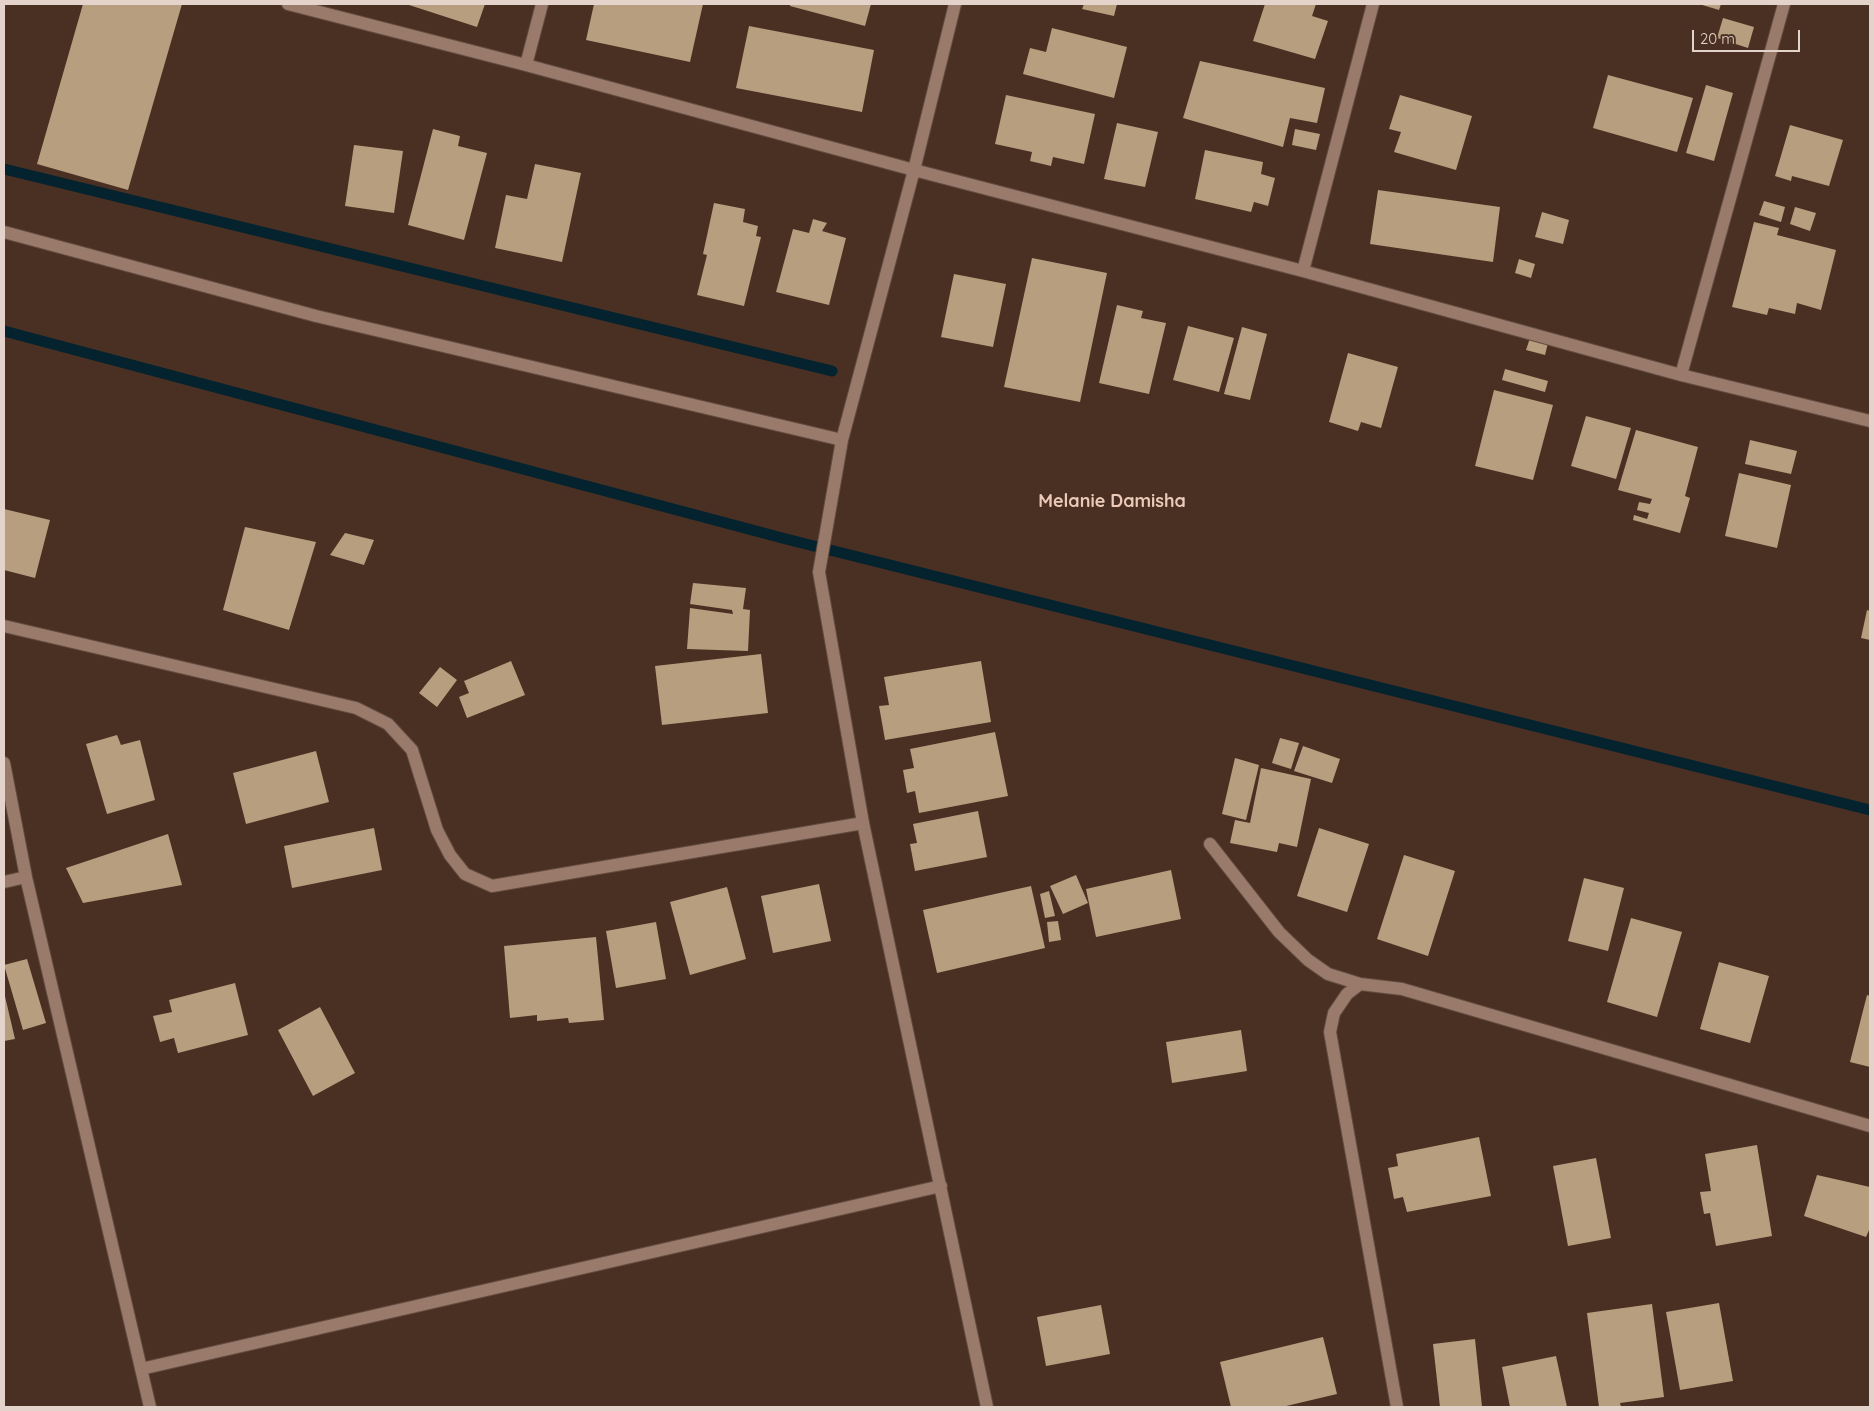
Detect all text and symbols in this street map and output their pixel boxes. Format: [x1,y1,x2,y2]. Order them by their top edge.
scale bar [1694,20,1802,52]
text: 20 m [1700,29,1735,48]
district label: Melanie Damisha [1038,491,1186,513]

